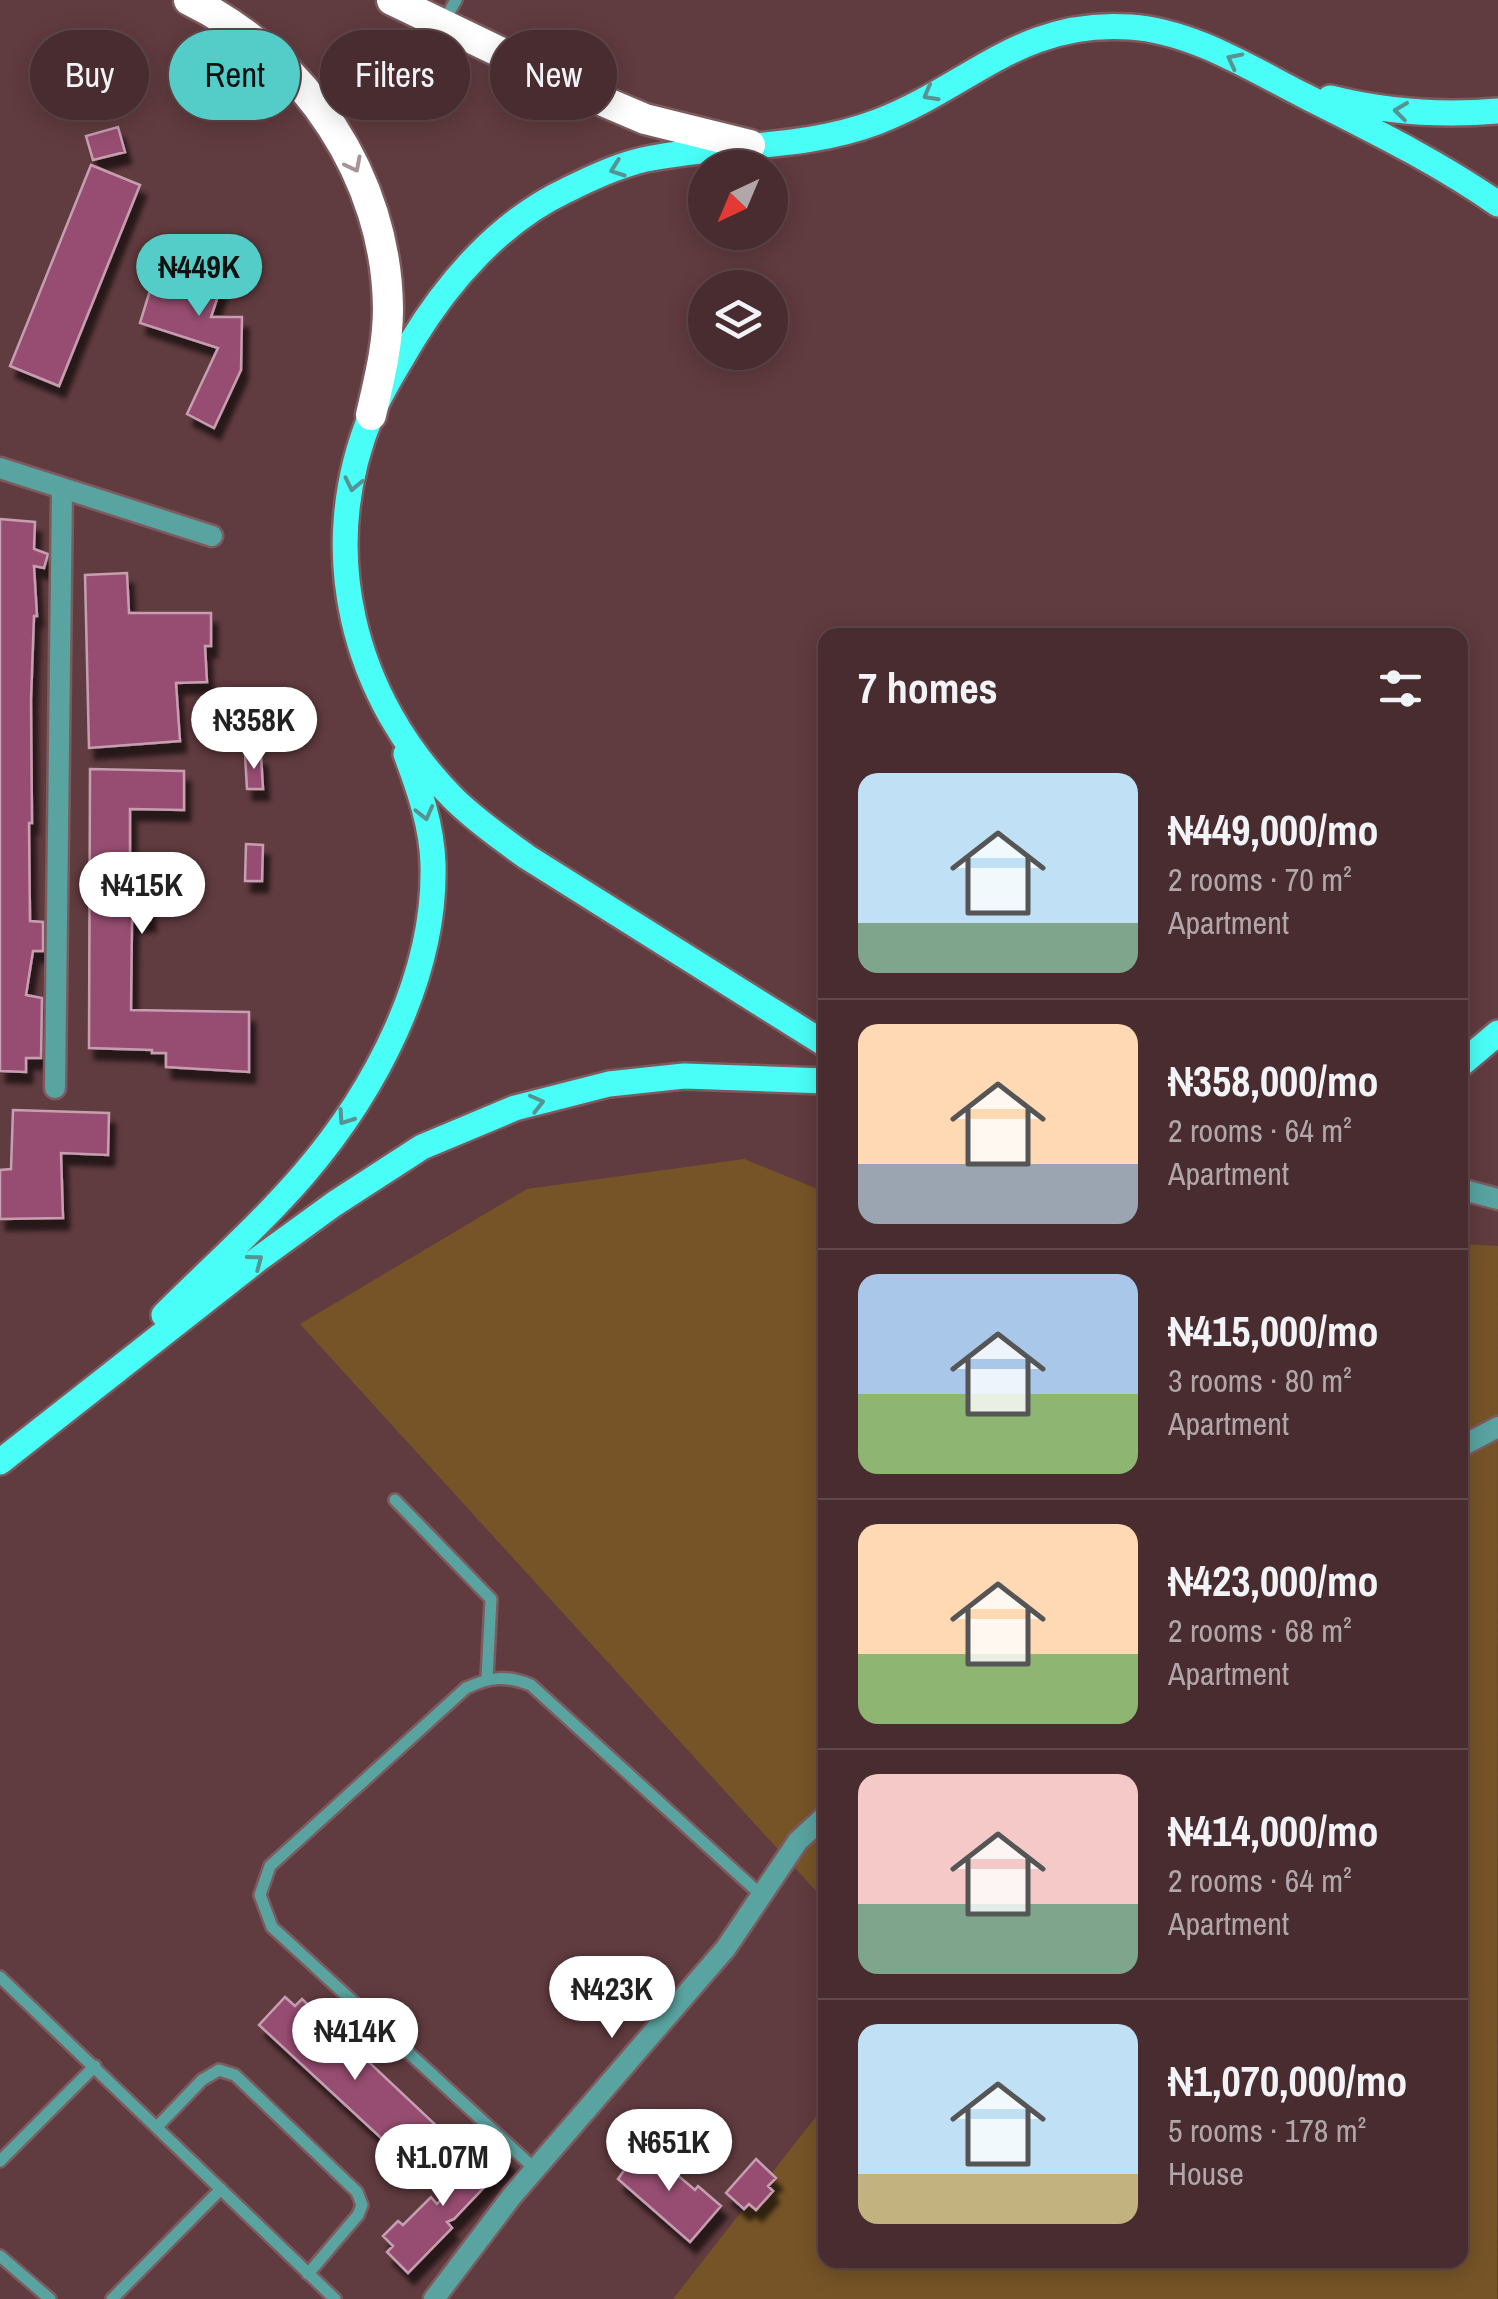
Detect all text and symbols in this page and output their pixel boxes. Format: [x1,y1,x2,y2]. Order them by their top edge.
chip: Buy [30,30,149,120]
chip: Rent [169,30,300,120]
chip: Filters [320,30,470,120]
chip: New [490,30,617,120]
one-way arrow [1226,53,1244,72]
one-way arrow [923,82,941,102]
one-way arrow [1392,101,1408,122]
north arrow [688,150,788,250]
map controls [688,150,788,370]
one-way arrow [342,154,361,172]
one-way arrow [610,157,627,178]
pin: ₦449K [129,234,269,319]
text: ₦449K [158,245,240,288]
button: layers [688,270,788,370]
one-way arrow [344,475,365,492]
text: 7 homes [858,660,998,716]
icon: filters [1373,661,1428,716]
pin: ₦358K [184,687,324,772]
text: ₦358K [213,698,295,741]
text: ₦449,000/mo [1168,802,1379,858]
one-way arrow [413,804,434,821]
icon: home [938,813,1058,933]
pin: ₦415K [72,852,212,937]
text: 2 rooms · 70 m² [1168,858,1352,901]
text: ₦415K [101,863,183,906]
text: Apartment [1168,901,1289,944]
text: ₦358,000/mo [1168,1053,1379,1109]
icon: home [938,1064,1058,1184]
one-way arrow [528,1094,545,1115]
one-way arrow [338,1107,357,1125]
text: 2 rooms · 64 m² [1168,1109,1352,1152]
text: Apartment [1168,1152,1289,1195]
one-way arrow [245,1256,263,1273]
text: ₦415,000/mo [1168,1303,1379,1359]
icon: home [938,1314,1058,1434]
text: 3 rooms · 80 m² [1168,1359,1352,1402]
text: Apartment [1168,1402,1289,1445]
text: ₦423,000/mo [1168,1553,1379,1609]
icon: home [938,1564,1058,1684]
text: 2 rooms · 68 m² [1168,1609,1352,1652]
text: Apartment [1168,1652,1289,1695]
text: ₦414,000/mo [1168,1803,1379,1859]
icon: home [938,1814,1058,1934]
text: 2 rooms · 64 m² [1168,1859,1352,1902]
text: Apartment [1168,1902,1289,1945]
pin: ₦423K [542,1956,682,2041]
text: ₦423K [571,1967,653,2010]
pin: ₦414K [285,1998,425,2083]
text: ₦414K [314,2009,396,2052]
text: ₦1,070,000/mo [1168,2053,1407,2109]
icon: home [938,2064,1058,2184]
pin: ₦651K [599,2109,739,2194]
text: 5 rooms · 178 m² [1168,2109,1366,2152]
text: ₦651K [628,2120,710,2163]
pin: ₦1.07M [362,2124,524,2209]
text: ₦1.07M [397,2135,489,2178]
text: House [1168,2152,1244,2195]

